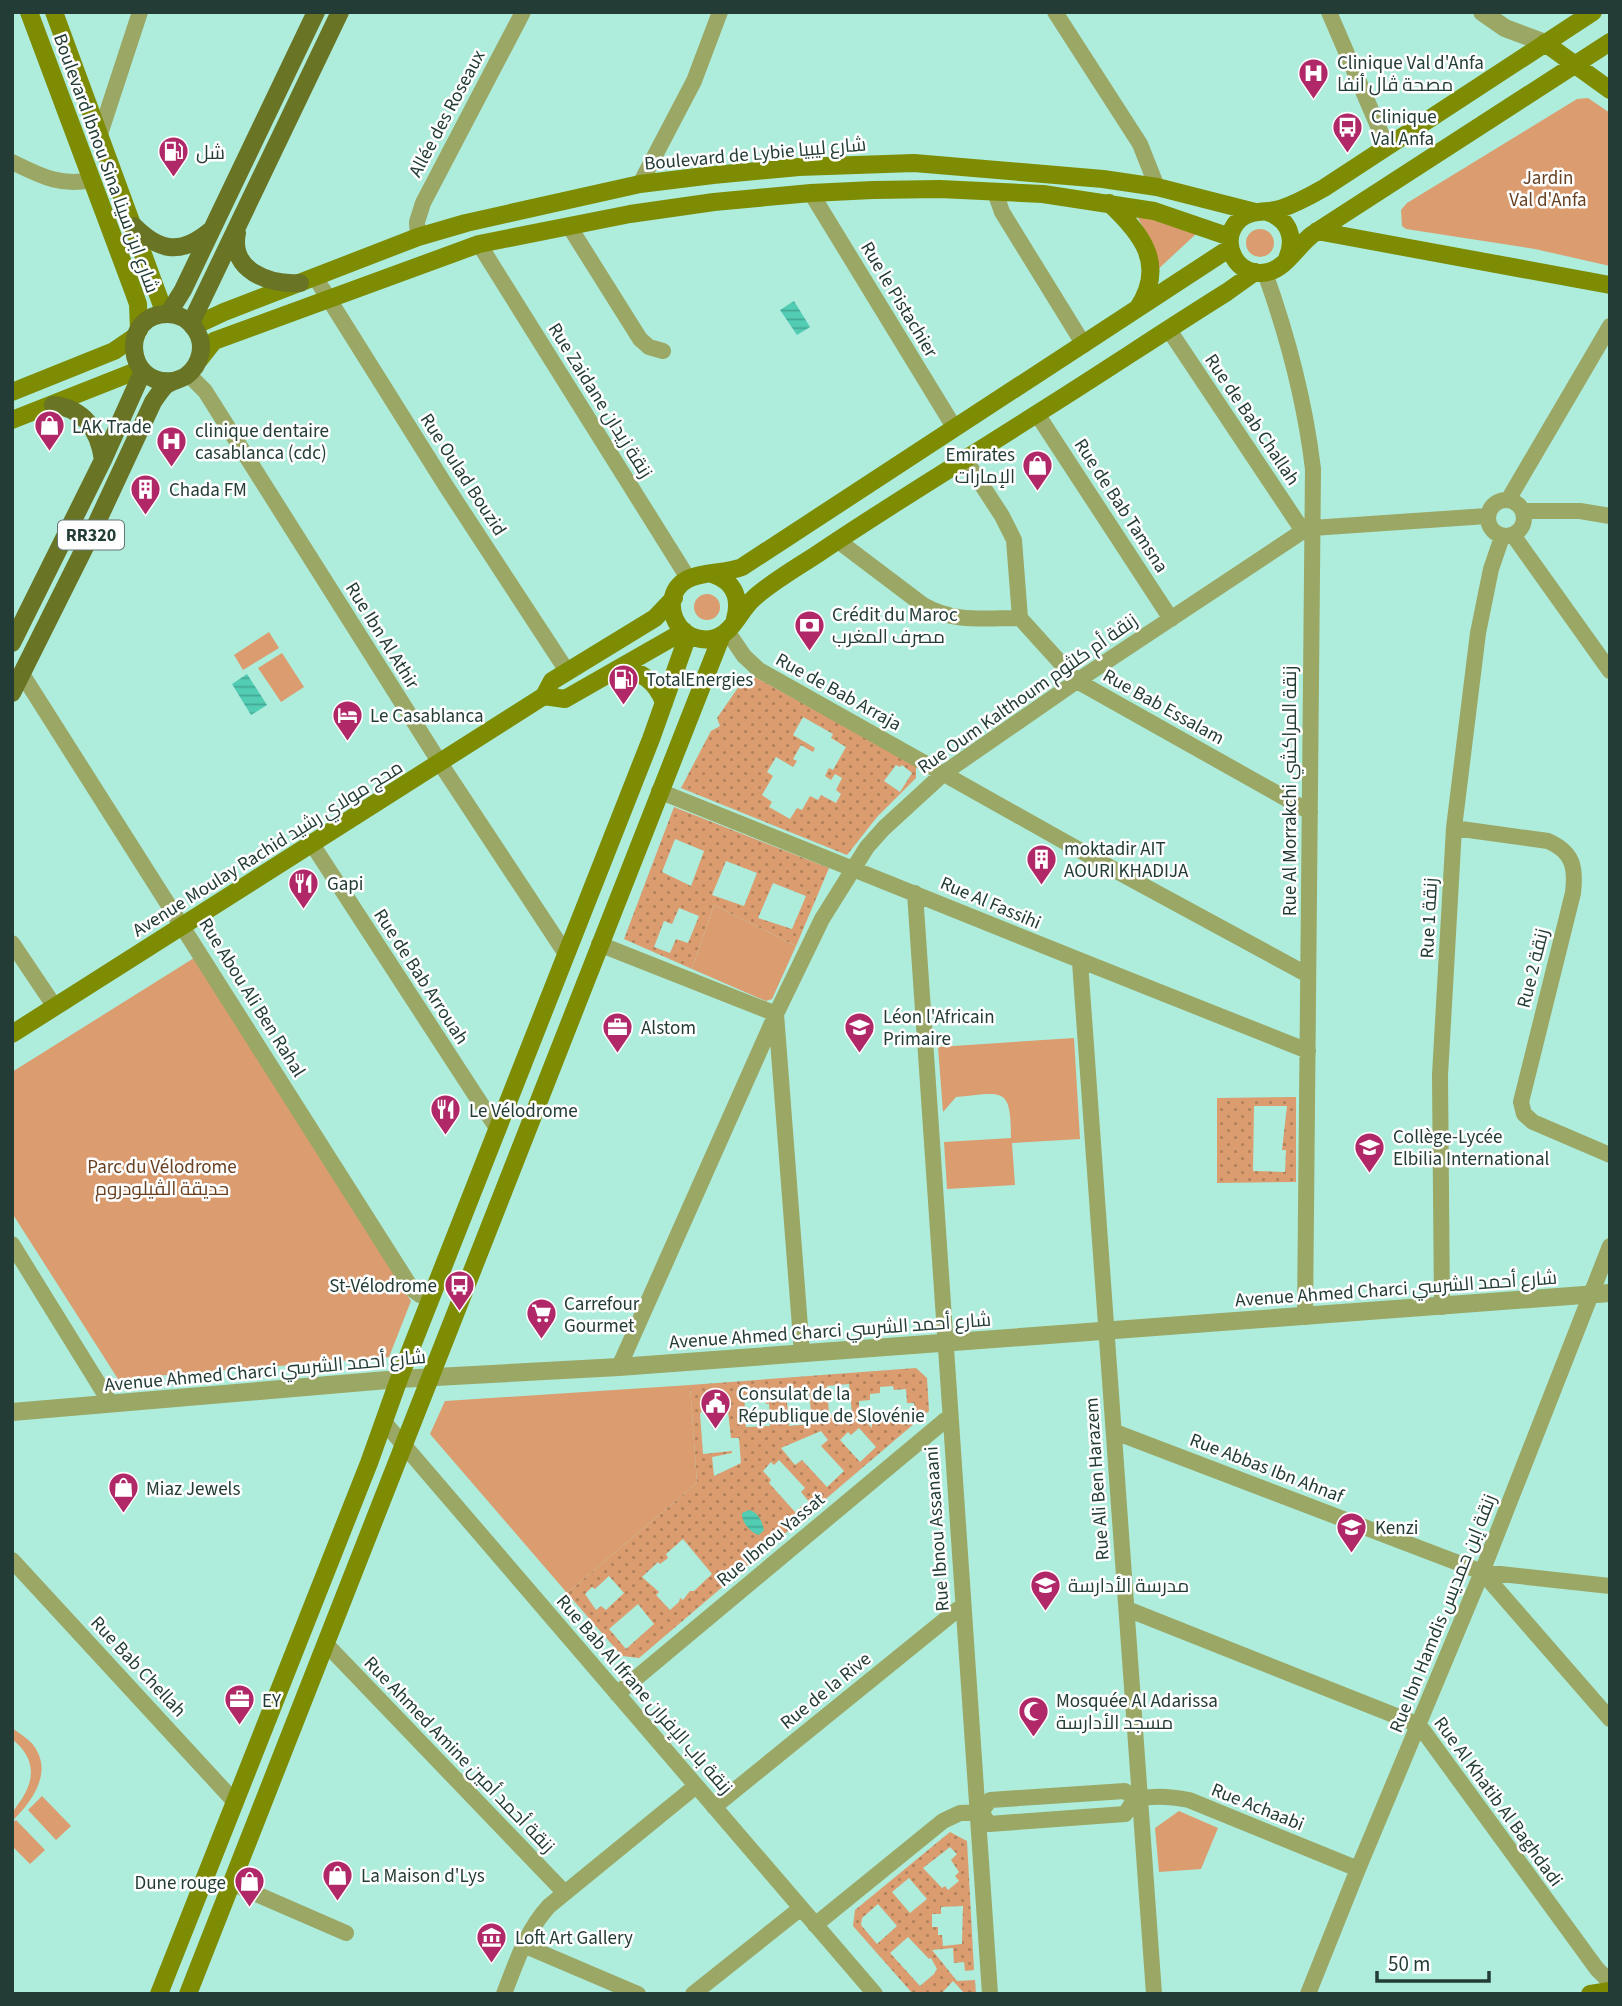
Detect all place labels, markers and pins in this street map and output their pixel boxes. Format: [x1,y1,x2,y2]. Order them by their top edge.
place label: Clinique Val d'Anfa مصحة ڤال أنفا [1337,50,1484,99]
hospital icon: Clinique Val d'Anfa مصحة ڤال أنفا [1297,56,1331,100]
place label: Clinique Val Anfa [1371,104,1437,153]
bus stop icon: Clinique Val Anfa [1331,110,1365,154]
fuel station icon: شل [156,135,190,179]
place label: شل [196,140,225,167]
shop icon: LAK Trade [32,409,66,453]
place label: LAK Trade [72,414,151,441]
place label: clinique dentaire casablanca (cdc) [195,418,329,467]
hospital icon: clinique dentaire casablanca (cdc) [155,424,189,468]
place label: Emirates الإمارات [946,442,1015,491]
shop icon: Emirates الإمارات [1021,448,1055,492]
building icon: Chada FM [129,472,163,516]
place label: Chada FM [169,477,247,504]
place label: Crédit du Maroc مصرف المغرب [832,602,958,651]
bank icon: Crédit du Maroc مصرف المغرب [792,608,826,652]
fuel station icon: TotalEnergies [606,662,640,706]
place label: TotalEnergies [646,667,753,694]
hotel icon: Le Casablanca [330,698,364,742]
place label: Le Casablanca [370,703,484,730]
place label: moktadir AIT AOURI KHADIJA [1064,836,1189,885]
building icon: moktadir AIT AOURI KHADIJA [1024,842,1058,886]
restaurant icon: Gapi [287,866,321,910]
place label: Gapi [327,871,364,898]
place label: Léon l'Africain Primaire [883,1004,995,1053]
office icon: Alstom [601,1010,635,1054]
school or university icon: Léon l'Africain Primaire [843,1010,877,1054]
place label: Alstom [641,1015,696,1042]
restaurant icon: Le Vélodrome [429,1093,463,1137]
place label: Le Vélodrome [469,1098,578,1125]
place label: Collège-Lycée Elbilia International [1393,1124,1550,1173]
school or university icon: Collège-Lycée Elbilia International [1353,1130,1387,1174]
bus stop icon: St-Vélodrome [443,1268,477,1312]
place label: St-Vélodrome [329,1273,437,1300]
place label: Carrefour Gourmet [564,1291,640,1340]
supermarket icon: Carrefour Gourmet [524,1297,558,1341]
place label: Consulat de la République de Slovénie [738,1381,925,1430]
public building icon: Consulat de la République de Slovénie [698,1387,732,1431]
shop icon: Miaz Jewels [106,1471,140,1515]
place label: Miaz Jewels [146,1476,240,1503]
school or university icon: Kenzi [1335,1510,1369,1554]
place label: Kenzi [1375,1515,1418,1542]
school or university icon: مدرسة الأدارسة [1028,1568,1062,1612]
place label: مدرسة الأدارسة [1068,1573,1189,1600]
office icon: EY [222,1683,256,1727]
place label: EY [262,1688,282,1715]
place label: Mosquée Al Adarissa مسجد الأدارسة [1056,1688,1218,1737]
mosque icon: Mosquée Al Adarissa مسجد الأدارسة [1016,1694,1050,1738]
shop icon: La Maison d'Lys [321,1858,355,1902]
place label: La Maison d'Lys [361,1863,485,1890]
shop icon: Dune rouge [232,1865,266,1909]
place label: Dune rouge [135,1870,226,1897]
museum icon: Loft Art Gallery [475,1920,509,1964]
place label: Loft Art Gallery [515,1925,633,1952]

